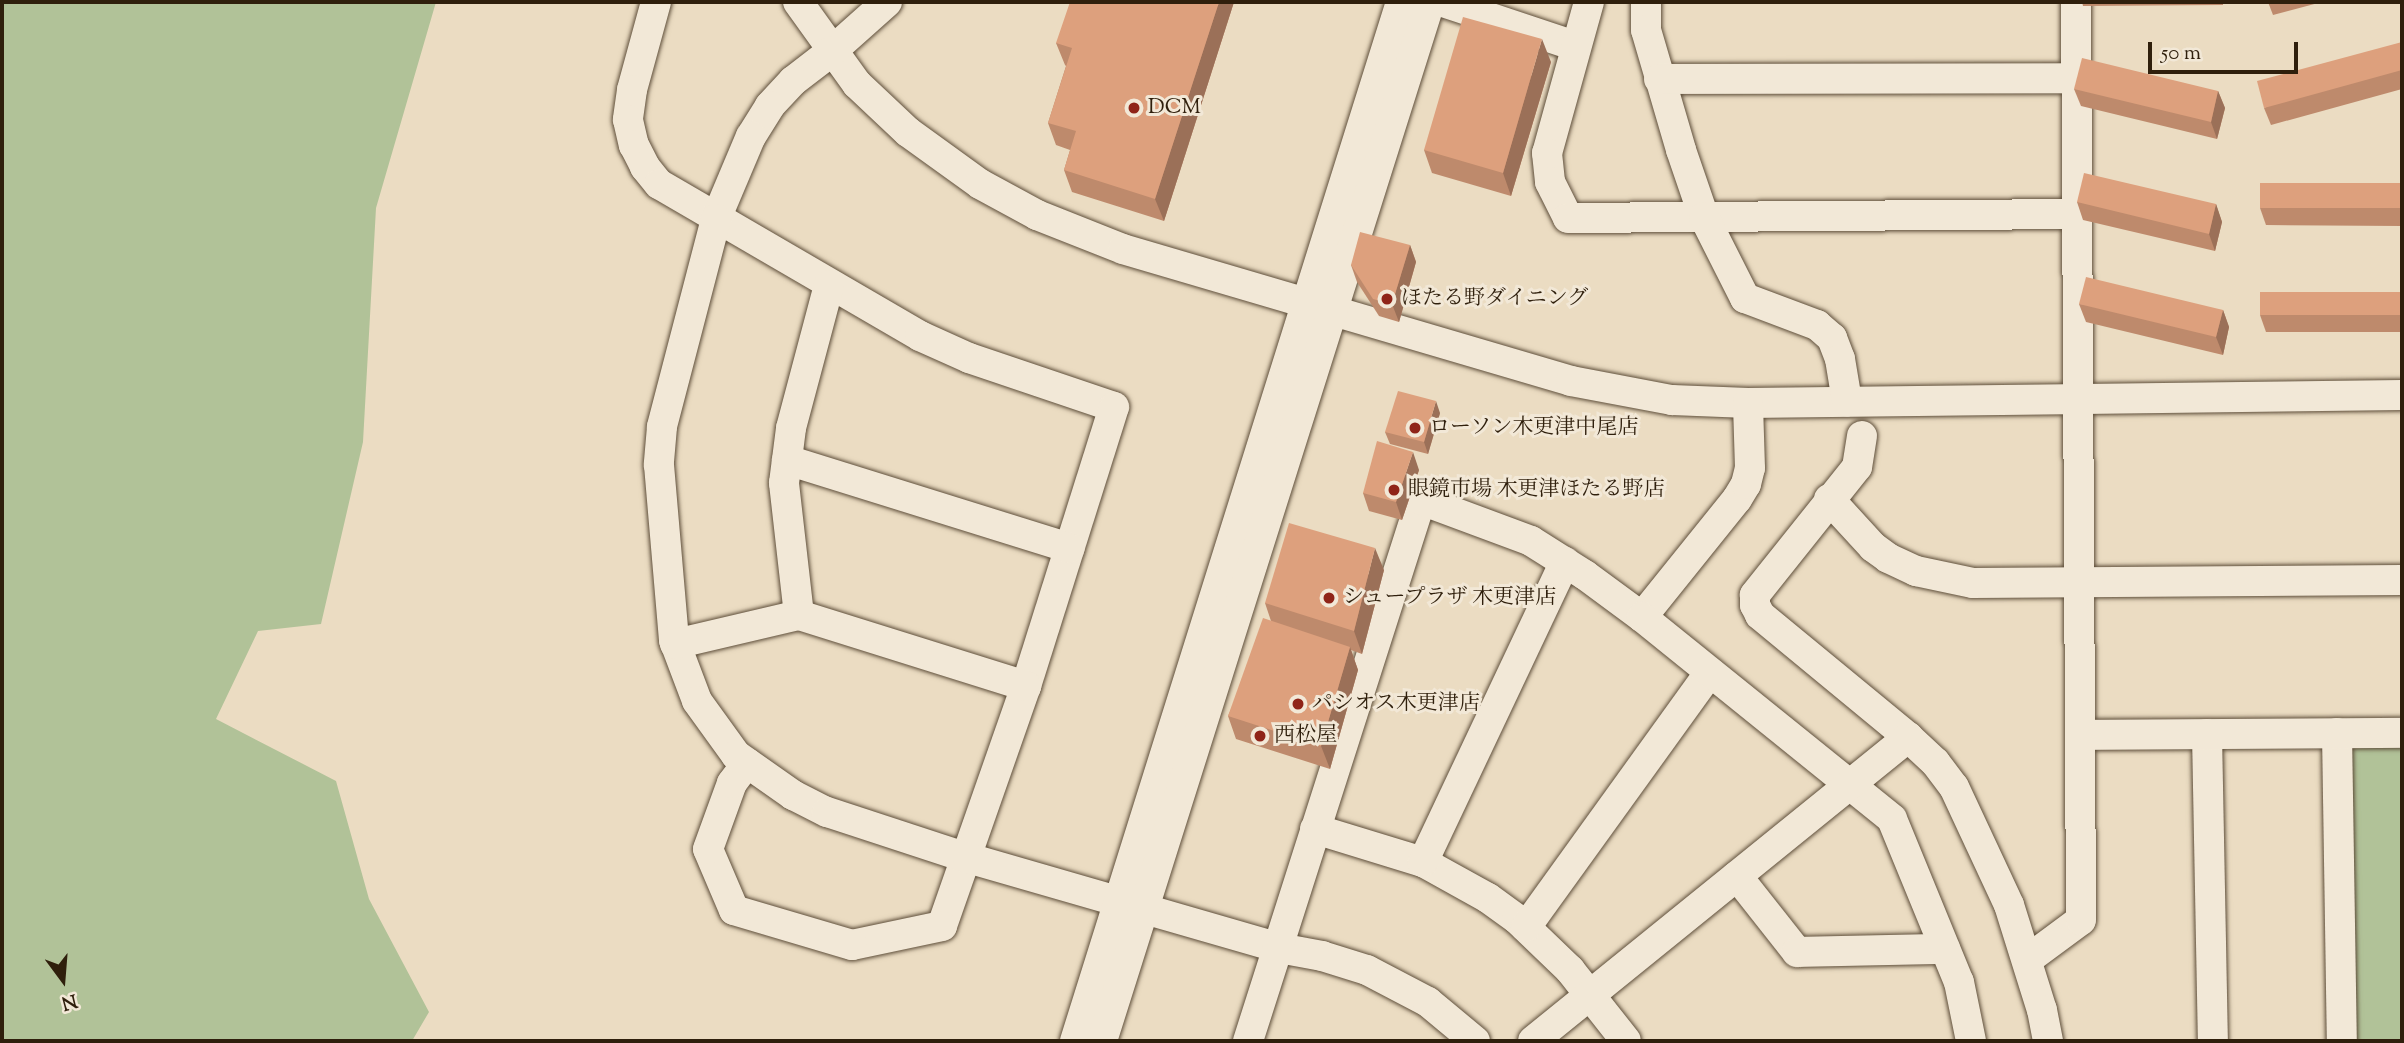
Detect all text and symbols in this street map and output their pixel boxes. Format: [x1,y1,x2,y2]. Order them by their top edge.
scale bar [2152,28,2302,72]
text: 50 m [2161,39,2201,69]
place label: DCM [1148,95,1201,121]
marker: DCM [1126,100,1142,116]
place label: ほたる野ダイニング [1401,286,1590,312]
marker: ほたる野ダイニング [1379,291,1395,307]
place label: ローソン木更津中尾店 [1429,415,1639,441]
marker: ローソン木更津中尾店 [1407,420,1423,436]
place label: 眼鏡市場 木更津ほたる野店 [1408,477,1664,503]
marker: 眼鏡市場 木更津ほたる野店 [1386,482,1402,498]
place label: シュープラザ 木更津店 [1343,585,1557,611]
marker: シュープラザ 木更津店 [1321,590,1337,606]
place label: パシオス木更津店 [1312,691,1480,717]
marker: パシオス木更津店 [1290,696,1306,712]
place label: 西松屋 [1274,723,1337,749]
marker: 西松屋 [1252,728,1268,744]
north arrow [28,945,98,1015]
text: N [58,986,80,1016]

